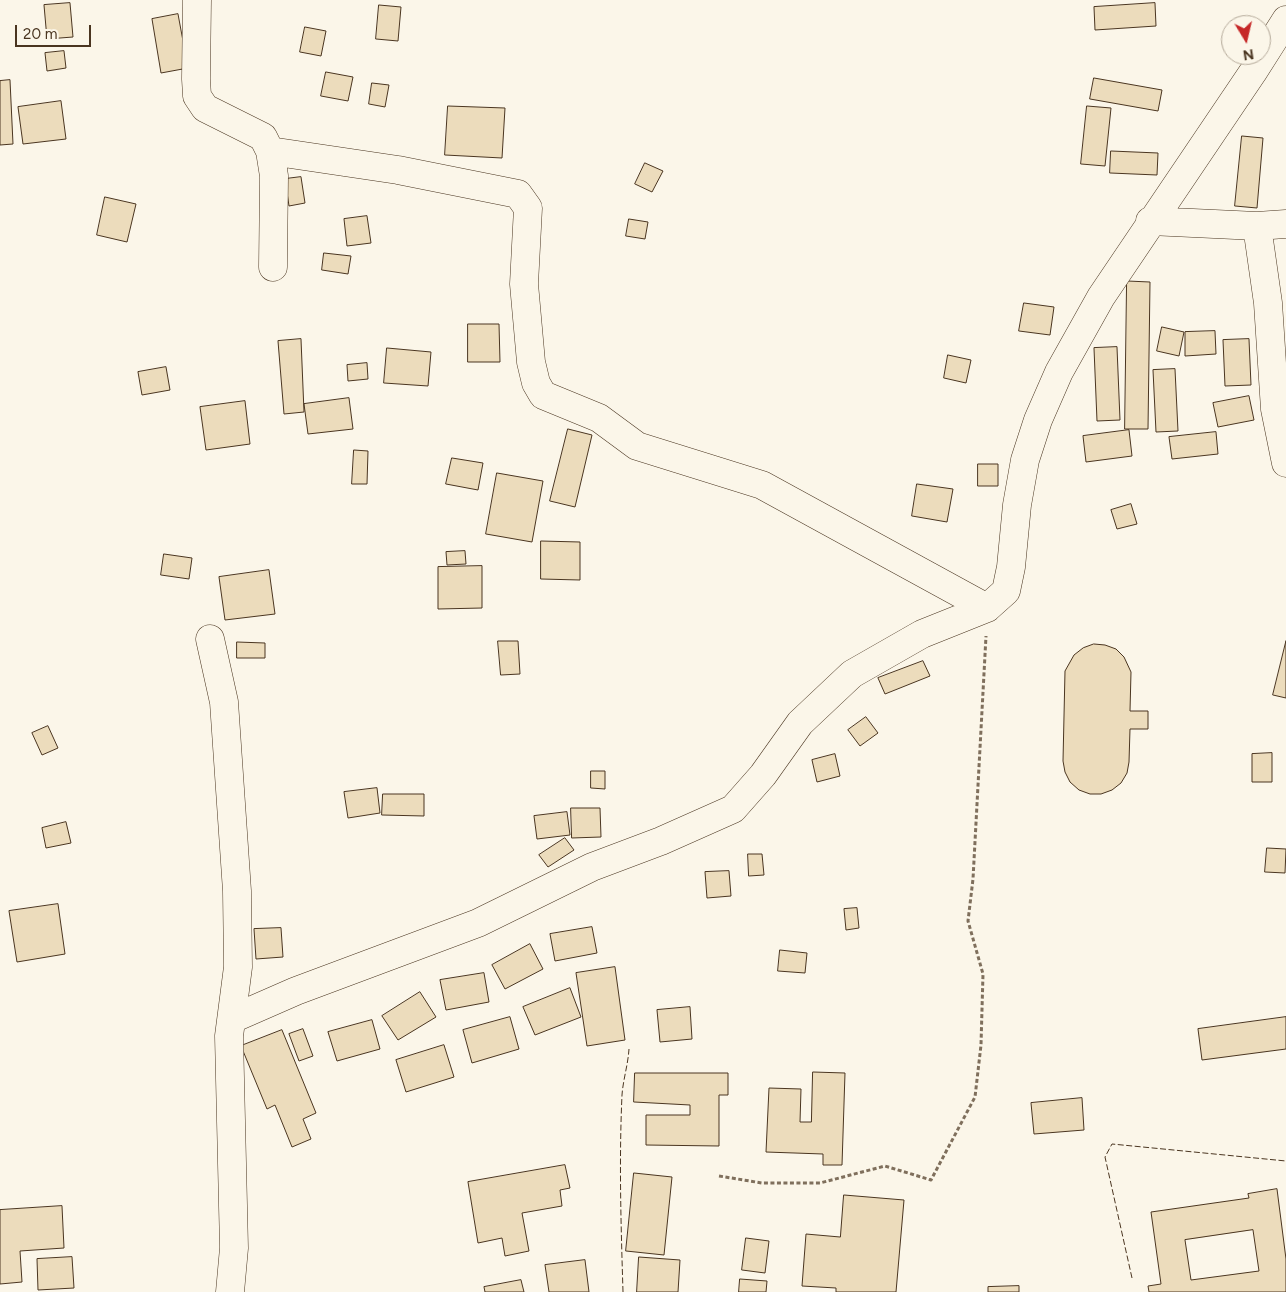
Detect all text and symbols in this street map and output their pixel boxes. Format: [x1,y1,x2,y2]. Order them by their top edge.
scale bar [18,15,94,47]
north arrow [1221,15,1271,65]
text: 20 m [23,25,57,43]
text: N [1242,45,1255,64]

